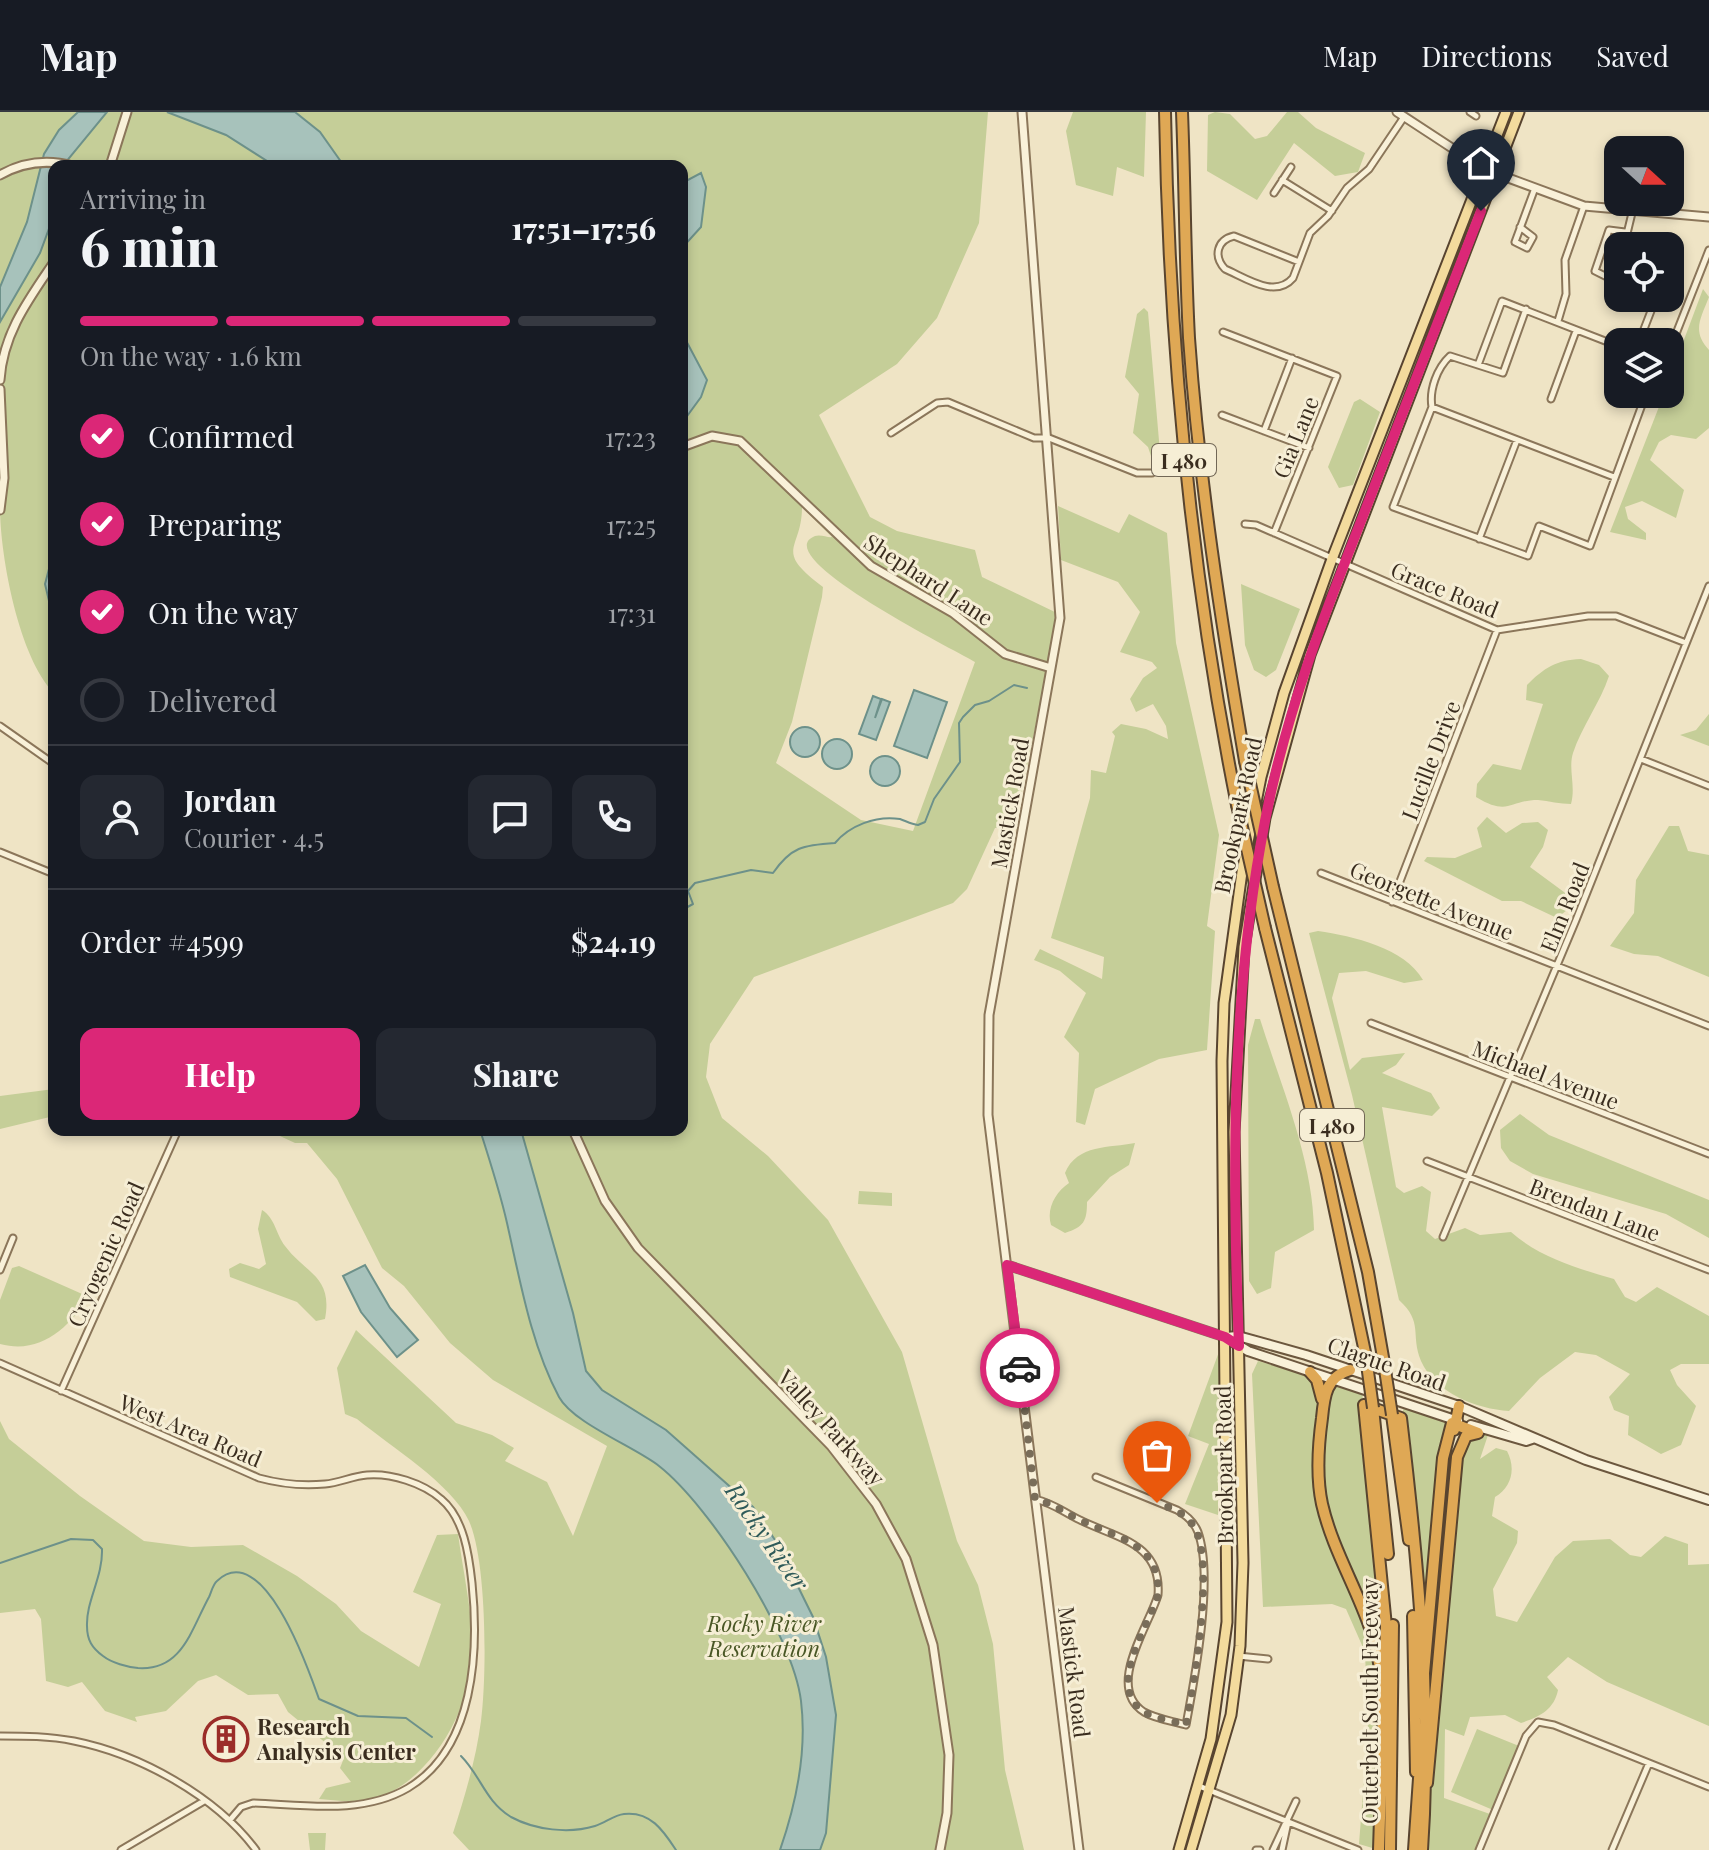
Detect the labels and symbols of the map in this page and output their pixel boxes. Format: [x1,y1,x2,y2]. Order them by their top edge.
pin [1447,129,1515,211]
north arrow [1604,136,1684,216]
street label: Gia Lane [1265,391,1325,483]
road number: I 480 [1152,444,1216,476]
street label: Shephard Lane [859,526,999,632]
street label: Grace Road [1387,554,1503,624]
street label: Lucille Drive [1393,696,1467,824]
street label: Brookpark Road [1206,734,1268,896]
street label: Mastick Road [983,735,1035,871]
street label: Georgette Avenue [1346,853,1518,947]
street label: Elm Road [1532,857,1596,957]
street label: Michael Avenue [1468,1032,1624,1116]
road number: I 480 [1300,1109,1364,1141]
street label: Brendan Lane [1525,1170,1665,1248]
street label: Cryogenic Road [60,1176,151,1331]
courier [980,1328,1060,1408]
street label: Clague Road [1324,1329,1450,1397]
street label: Valley Parkway [771,1362,892,1492]
street label: Brookpark Road [1207,1385,1239,1545]
street label: West Area Road [114,1386,267,1474]
pin [1123,1421,1191,1503]
water label: Rocky River [719,1475,817,1597]
street label: Outerbelt South Freeway [1354,1578,1384,1824]
street label: Mastick Road [1052,1605,1098,1740]
park label: Rocky River Reservation [706,1608,822,1663]
place label: Research Analysis Center [256,1711,417,1766]
building icon: Research Analysis Center [202,1715,250,1763]

